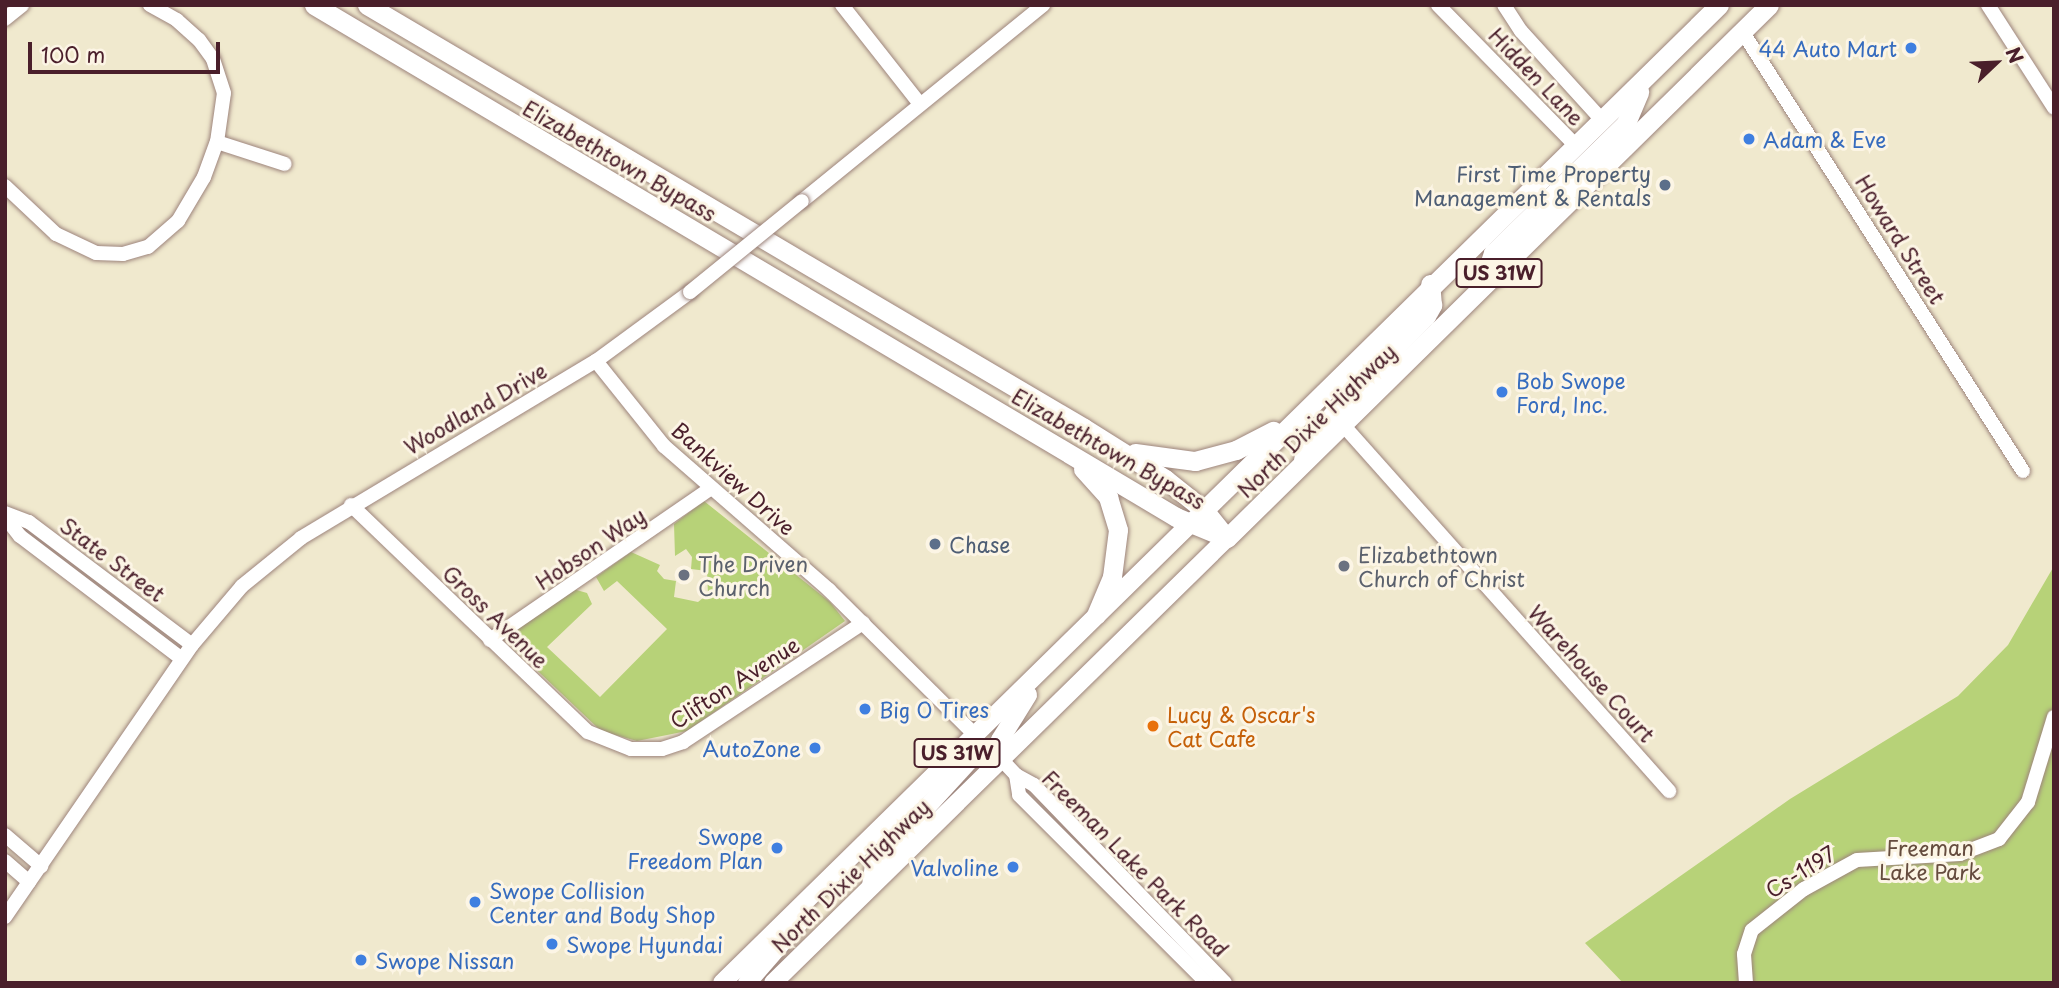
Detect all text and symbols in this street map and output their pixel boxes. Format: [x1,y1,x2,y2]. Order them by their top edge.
street label: Hidden Lane [1484,22,1590,130]
scale bar [32,28,224,72]
north arrow [1961,28,2031,98]
place label: 44 Auto Mart [1756,35,1897,61]
text: 100 m [41,38,105,70]
marker: 44 Auto Mart [1903,40,1919,56]
text: N [2000,42,2031,67]
street label: Elizabethtown Bypass [519,95,721,225]
place label: Adam & Eve [1763,126,1888,152]
marker: Adam & Eve [1741,131,1757,147]
place label: First Time Property Management & Rentals [1413,160,1651,210]
street label: Howard Street [1851,169,1951,309]
marker: First Time Property Management & Rentals [1657,177,1673,193]
road number: US 31W [1455,258,1543,288]
street label: North Dixie Highway [1232,338,1400,502]
street label: Woodland Drive [399,357,551,459]
place label: Bob Swope Ford, Inc. [1516,367,1626,417]
street label: Elizabethtown Bypass [1008,383,1210,513]
marker: Bob Swope Ford, Inc. [1494,384,1510,400]
street label: Bankview Drive [667,416,801,540]
street label: Hobson Way [530,502,650,594]
street label: State Street [56,512,170,606]
place label: Chase [949,531,1010,557]
marker: Chase [927,536,943,552]
place label: Elizabethtown Church of Christ [1358,541,1525,591]
place label: The Driven Church [698,550,809,600]
marker: Elizabethtown Church of Christ [1336,558,1352,574]
street label: Gross Avenue [439,560,553,672]
marker: The Driven Church [676,567,692,583]
street label: Warehouse Court [1524,599,1660,747]
street label: Clifton Avenue [666,631,802,733]
place label: Big O Tires [879,696,991,722]
marker: Big O Tires [857,701,873,717]
place label: Lucy & Oscar's Cat Cafe [1167,701,1317,751]
marker: Lucy & Oscar's Cat Cafe [1145,718,1161,734]
place label: AutoZone [702,735,801,761]
road number: US 31W [913,738,1001,768]
marker: AutoZone [807,740,823,756]
street label: Freeman Lake Park Road [1037,764,1235,962]
street label: North Dixie Highway [766,793,934,957]
place label: Swope Freedom Plan [627,823,763,873]
park label: Freeman Lake Park [1879,834,1981,884]
marker: Swope Freedom Plan [769,840,785,856]
street label: Cs-1197 [1761,840,1839,902]
place label: Valvoline [910,854,999,880]
marker: Valvoline [1005,859,1021,875]
place label: Swope Collision Center and Body Shop [489,877,717,927]
marker: Swope Collision Center and Body Shop [467,894,483,910]
place label: Swope Hyundai [566,931,723,957]
marker: Swope Hyundai [544,936,560,952]
place label: Swope Nissan [375,947,514,973]
marker: Swope Nissan [353,952,369,968]

